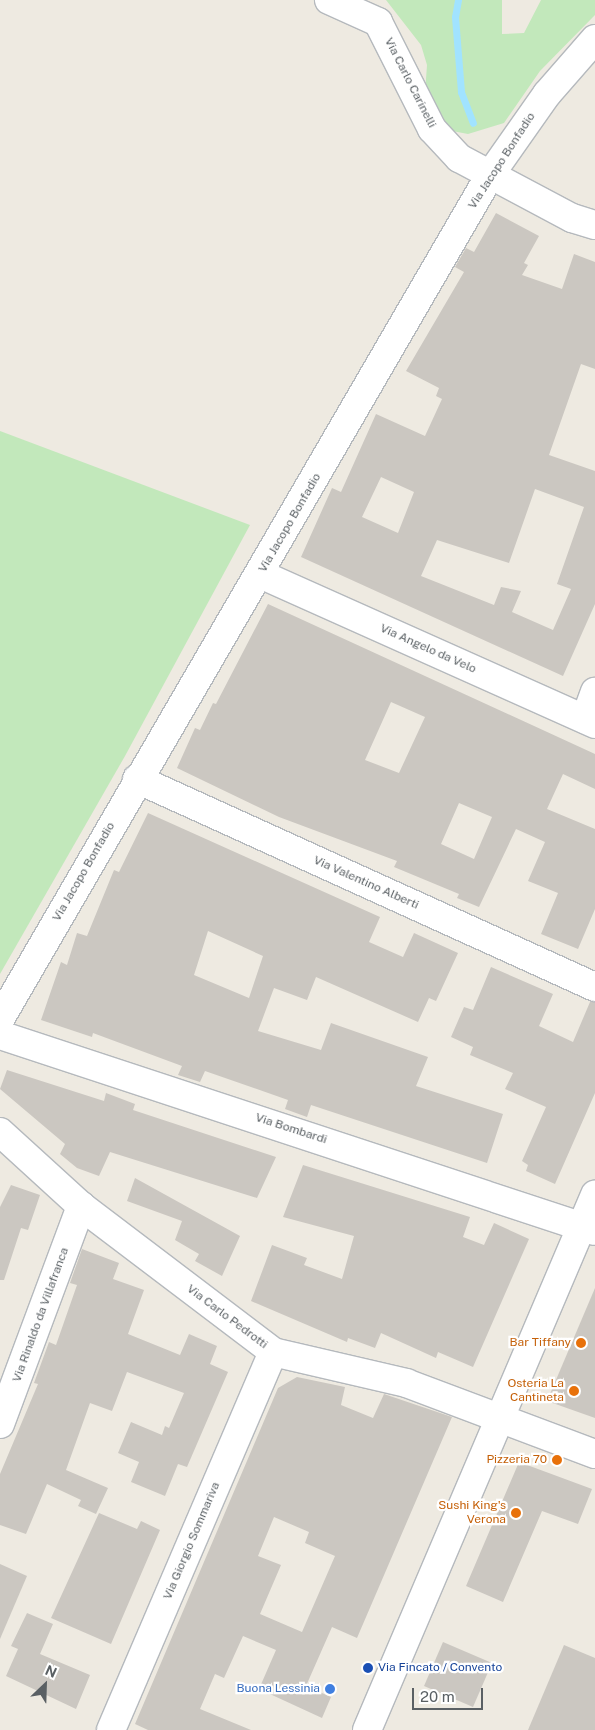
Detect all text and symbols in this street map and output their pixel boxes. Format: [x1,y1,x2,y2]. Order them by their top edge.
street label: Via Carlo Carinelli [381,35,439,131]
street label: Via Jacopo Bonfadio [465,110,539,212]
street label: Via Jacopo Bonfadio [256,471,324,575]
street label: Via Angelo da Velo [377,621,479,677]
street label: Via Jacopo Bonfadio [50,820,118,924]
street label: Via Valentino Alberti [311,853,421,913]
street label: Via Bombardi [253,1111,329,1147]
street label: Via Rinaldo da Villafranca [10,1246,72,1384]
street label: Via Carlo Pedrotti [184,1282,270,1352]
place label: Bar Tiffany [510,1336,571,1350]
marker: Bar Tiffany [575,1337,587,1349]
place label: Osteria La Cantineta [507,1377,564,1405]
marker: Osteria La Cantineta [568,1385,580,1397]
place label: Pizzeria 70 [486,1453,547,1467]
marker: Pizzeria 70 [551,1454,563,1466]
street label: Via Giorgio Sommariva [161,1480,223,1602]
place label: Sushi King's Verona [438,1499,506,1527]
marker: Sushi King's Verona [510,1507,522,1519]
north arrow [20,1660,70,1710]
place label: Via Fincato / Convento [378,1661,502,1675]
text: N [43,1662,59,1681]
marker: Via Fincato / Convento [362,1662,374,1674]
scale bar [415,1678,486,1710]
place label: Buona Lessinia [237,1682,320,1696]
marker: Buona Lessinia [324,1683,336,1695]
text: 20 m [420,1688,455,1705]

